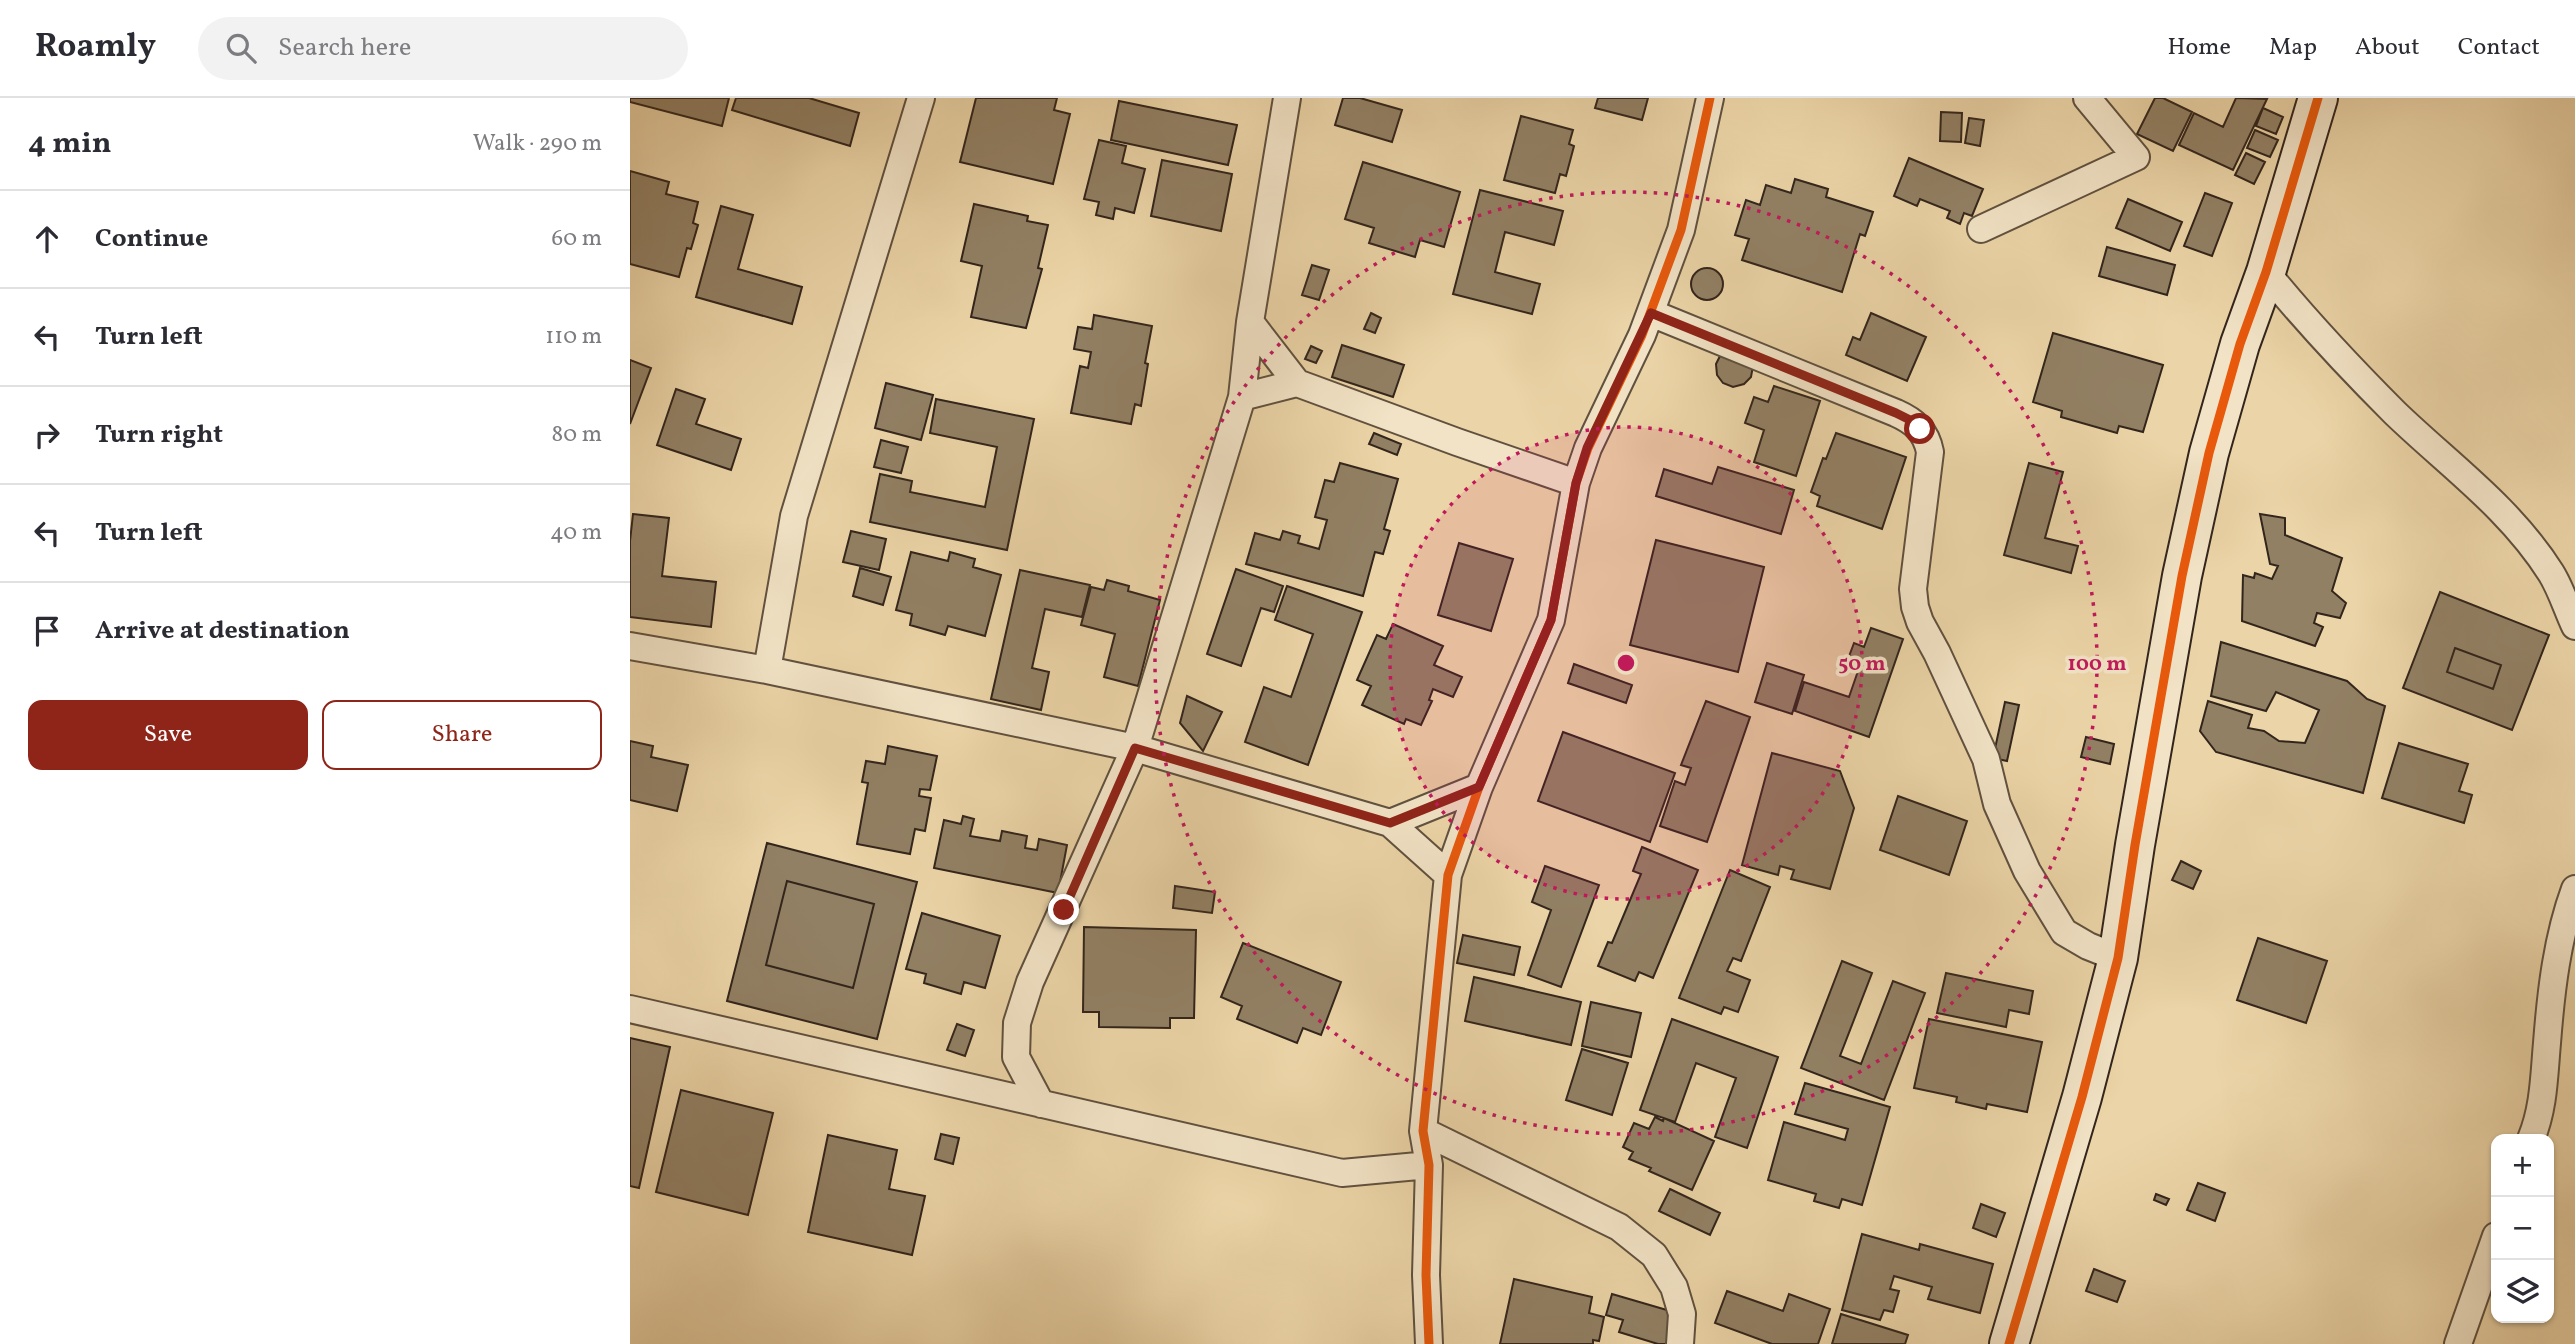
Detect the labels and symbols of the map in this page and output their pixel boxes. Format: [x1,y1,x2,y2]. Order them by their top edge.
route start [1904,413,1935,444]
text: 50 m [1838,650,1886,679]
text: 100 m [2067,650,2127,679]
centre of rings [1614,651,1638,675]
route end [1048,894,1079,925]

